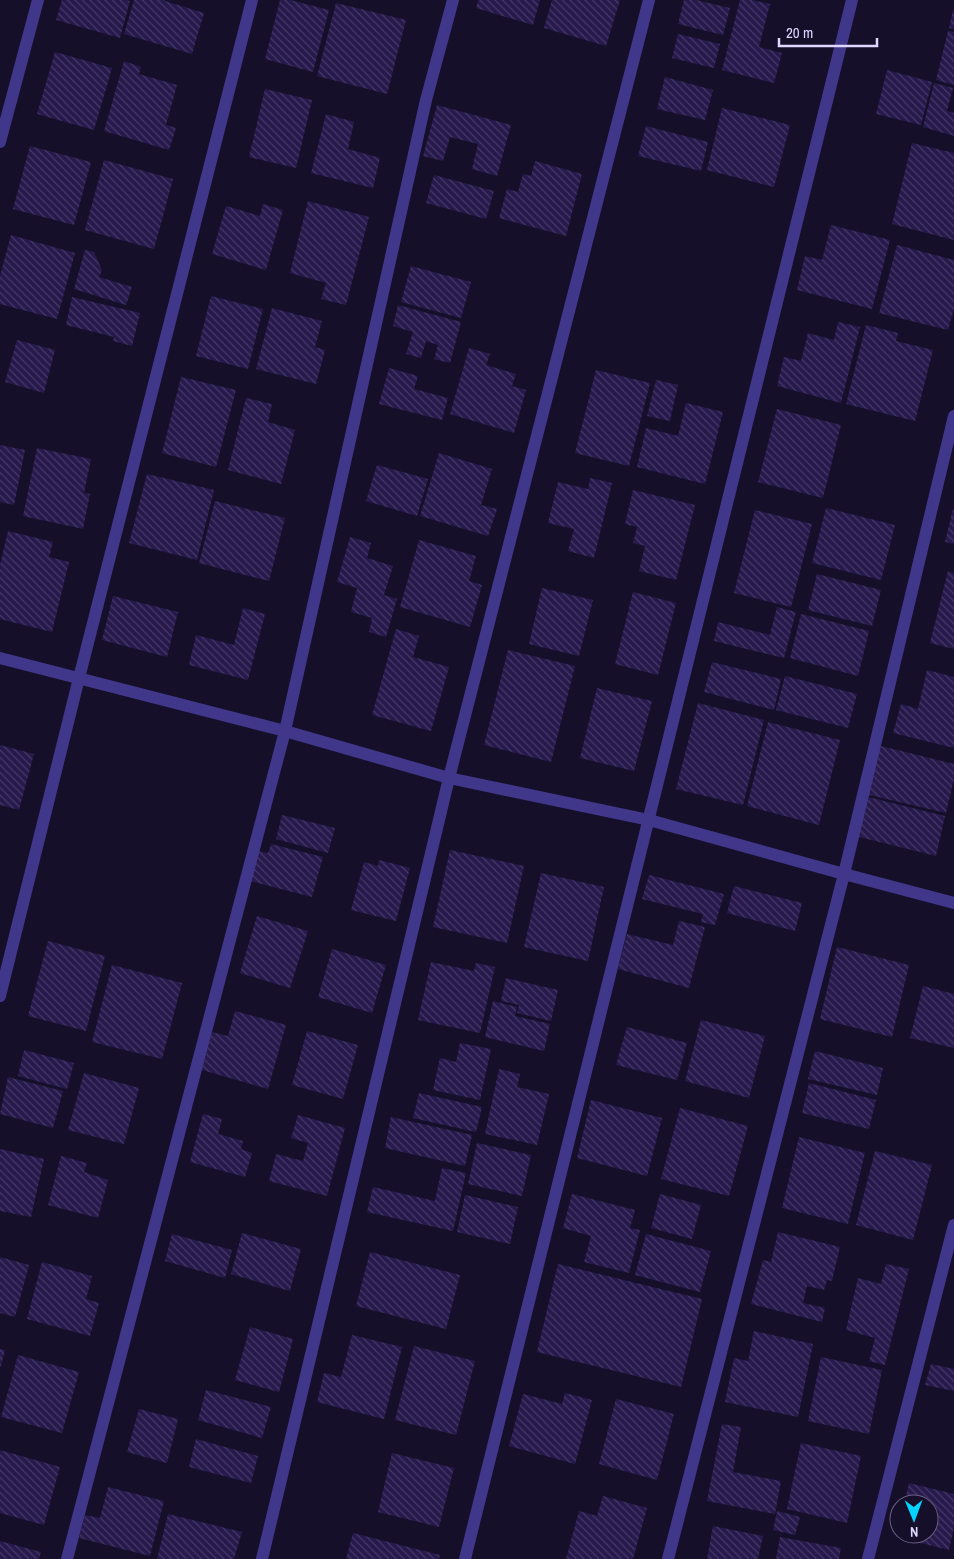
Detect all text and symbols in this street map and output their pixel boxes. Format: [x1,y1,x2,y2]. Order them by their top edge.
scale bar [779,15,876,47]
text: 20 m [786,22,813,43]
north arrow [889,1494,939,1544]
text: N [910,1523,919,1541]

